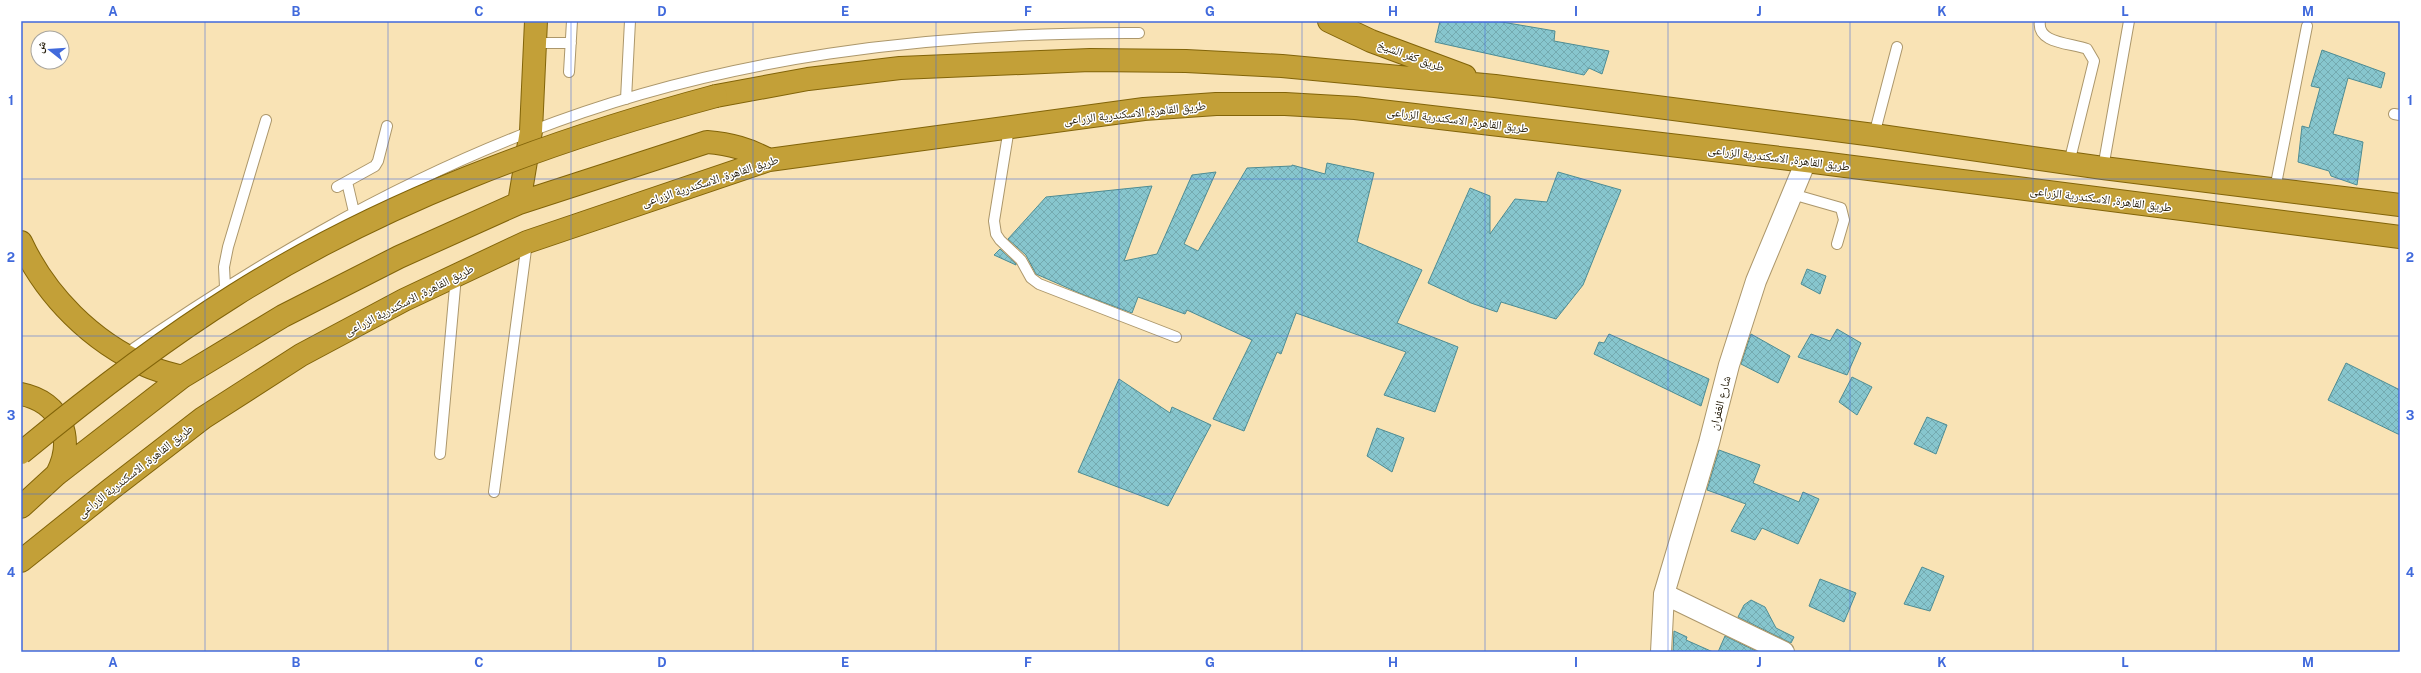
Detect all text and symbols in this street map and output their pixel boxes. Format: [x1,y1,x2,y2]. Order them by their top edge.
text: A [108,4,118,19]
text: B [292,4,301,19]
text: C [474,4,484,19]
text: D [657,4,667,19]
text: E [841,4,849,19]
text: F [1024,4,1032,19]
text: G [1205,4,1215,19]
text: H [1388,4,1398,19]
text: I [1574,4,1578,19]
text: J [1756,4,1762,19]
text: K [1937,4,1947,19]
text: L [2121,4,2129,19]
text: M [2302,4,2314,19]
north arrow [30,30,70,70]
street label: طريق كفر الشيخ [1375,37,1447,75]
text: ش [33,39,50,55]
text: 1 [8,93,14,108]
text: 1 [2407,93,2413,108]
street label: طريق القاهرة, الاسكندرية الزراعى [1063,99,1207,128]
street label: طريق القاهرة, الاسكندرية الزراعى [1386,104,1530,136]
street label: طريق القاهرة, الاسكندرية الزراعى [1707,142,1851,174]
street label: طريق القاهرة, الاسكندرية الزراعى [640,152,780,210]
street label: طريق القاهرة, الاسكندرية الزراعى [2029,183,2173,215]
text: 2 [7,250,15,265]
text: 2 [2406,250,2414,265]
street label: طريق القاهرة, الاسكندرية الزراعى [342,261,476,339]
street label: شارع الغفران [1706,374,1734,432]
text: 3 [7,408,16,423]
text: 3 [2406,408,2415,423]
street label: طريق القاهرة, الاسكندرية الزراعى [74,421,196,521]
text: 4 [7,565,16,580]
text: 4 [2406,565,2415,580]
text: A [108,655,118,670]
text: B [292,655,301,670]
text: C [474,655,484,670]
text: D [657,655,667,670]
text: E [841,655,849,670]
text: F [1024,655,1032,670]
text: G [1205,655,1215,670]
text: H [1388,655,1398,670]
text: I [1574,655,1578,670]
text: J [1756,655,1762,670]
text: K [1937,655,1947,670]
text: L [2121,655,2129,670]
text: M [2302,655,2314,670]

